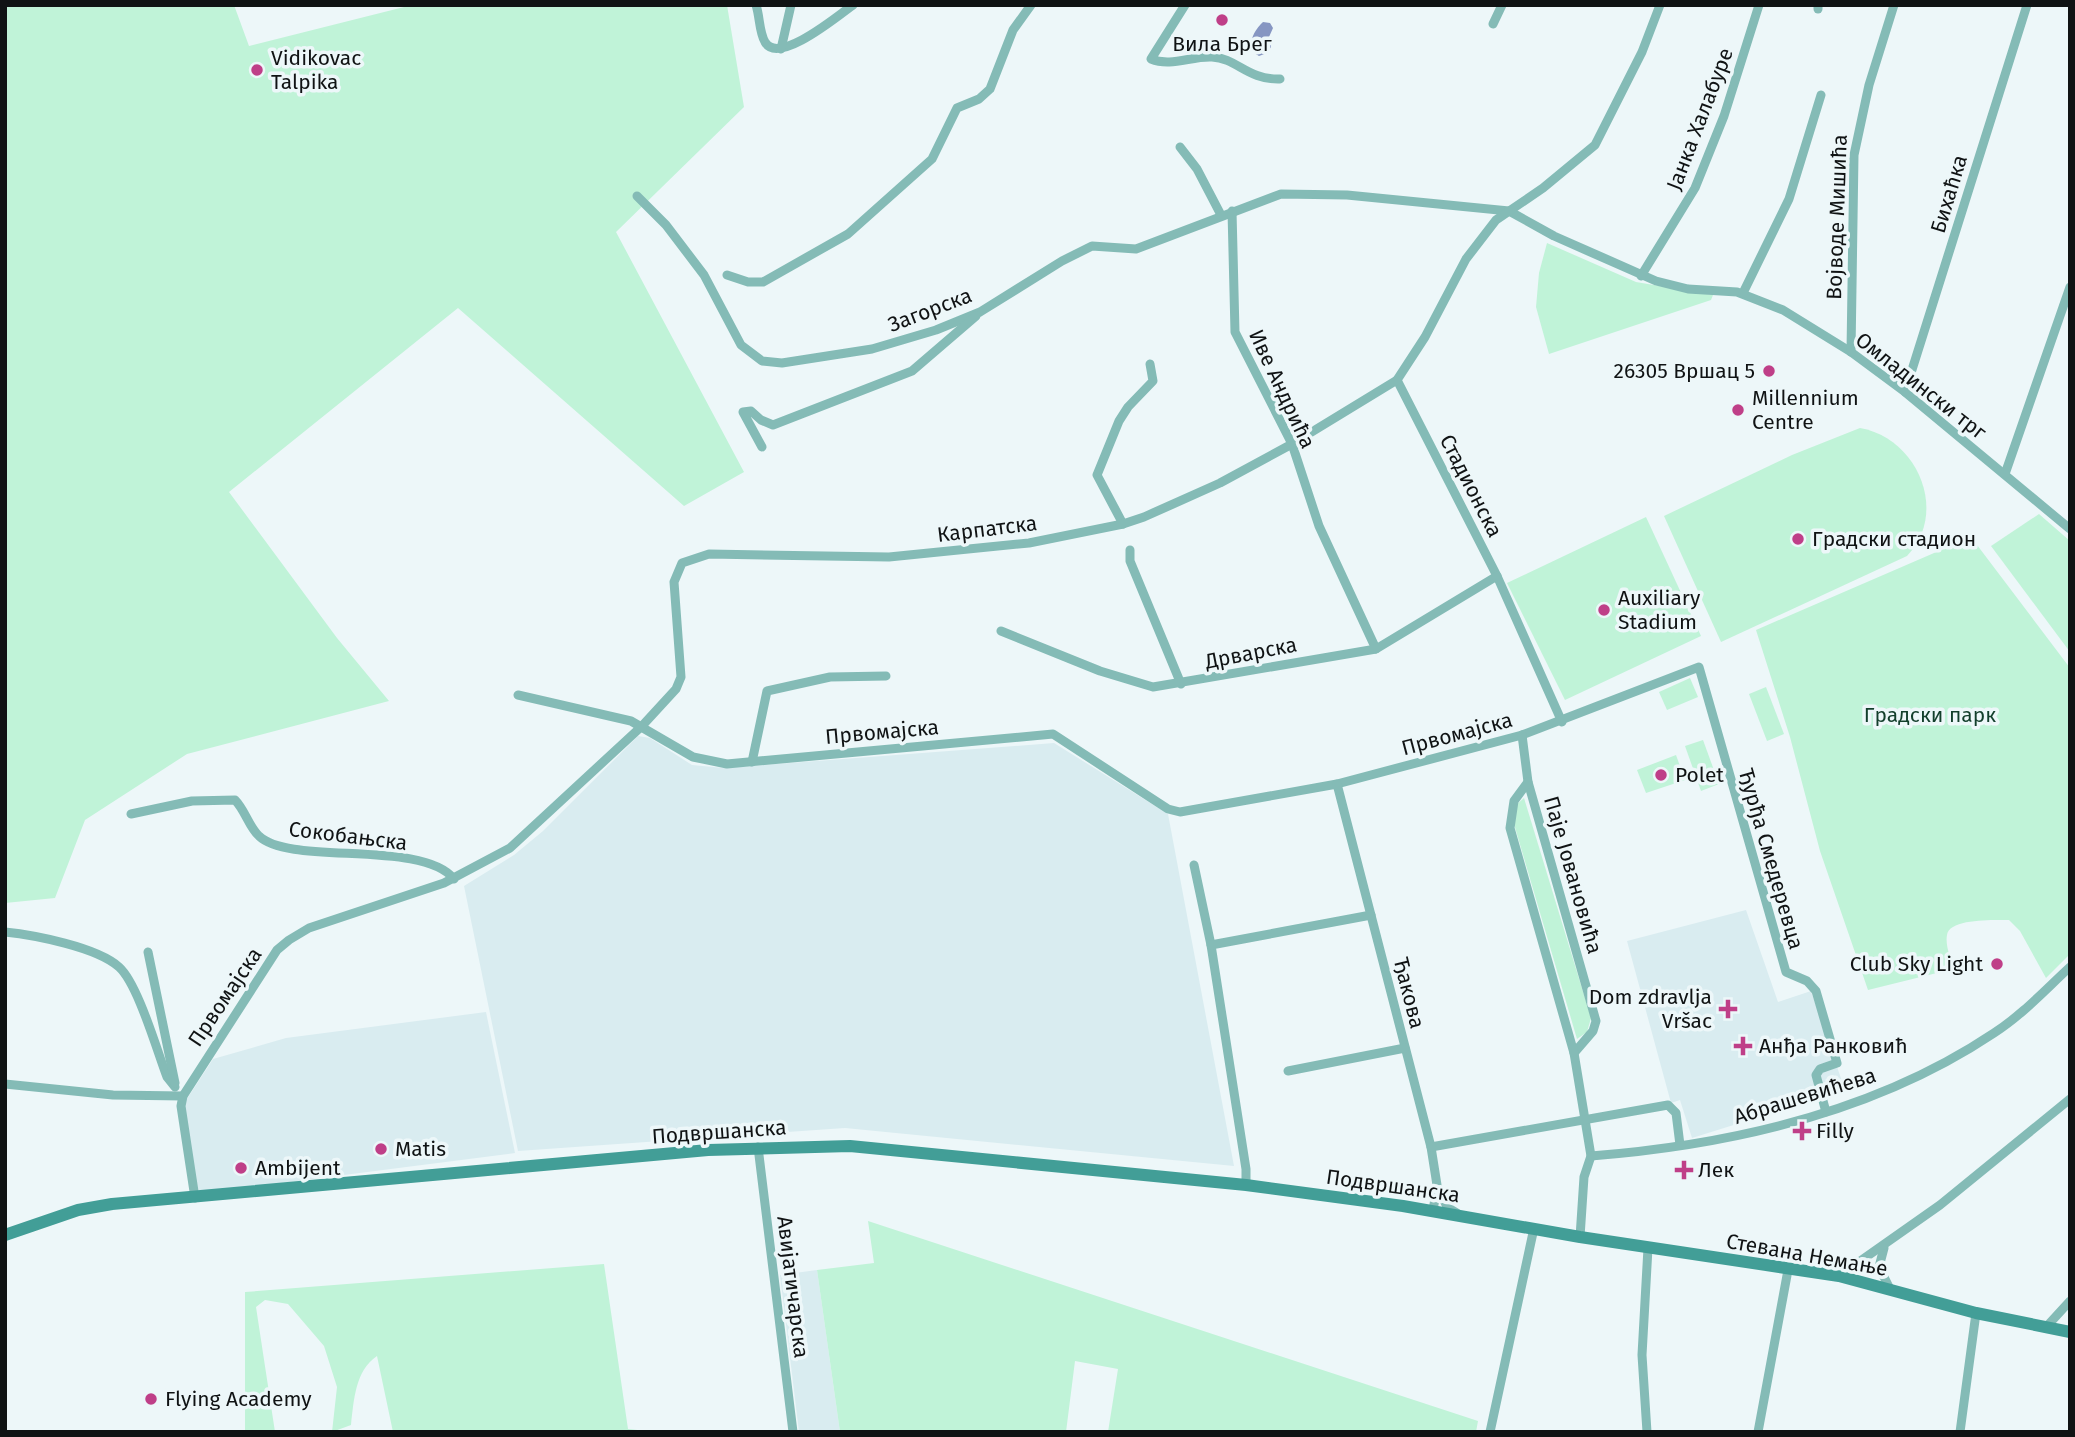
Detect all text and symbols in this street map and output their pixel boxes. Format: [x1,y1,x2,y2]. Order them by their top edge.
marker: Вила Брег [1214,12,1230,28]
place label: Вила Брег [1172,31,1272,57]
street label: Јанка Халабуре [1661,44,1739,194]
place label: Vidikovac Talpika [271,45,361,95]
marker: Vidikovac Talpika [249,62,265,78]
street label: Војводе Мишића [1821,134,1853,300]
street label: Бихаћка [1925,152,1973,236]
street label: Загорска [884,282,976,338]
street label: Иве Андрића [1243,325,1321,453]
street label: Омладински трг [1850,327,1992,445]
place label: 26305 Вршац 5 [1614,358,1755,384]
marker: 26305 Вршац 5 [1761,363,1777,379]
place label: Millennium Centre [1752,385,1859,435]
marker: Millennium Centre [1730,402,1746,418]
street label: Стадионска [1434,430,1508,542]
street label: Карпатска [936,510,1038,548]
place label: Градски стадион [1812,526,1976,552]
marker: Градски стадион [1790,531,1806,547]
place label: Auxiliary Stadium [1618,585,1701,635]
marker: Auxiliary Stadium [1596,602,1612,618]
street label: Дрварска [1202,631,1299,675]
park label: Градски парк [1864,702,1996,728]
street label: Првомајска [1399,707,1515,761]
street label: Првомајска [824,714,940,750]
place label: Polet [1675,762,1724,788]
street label: Ђурђа Смедеревца [1733,766,1809,952]
marker: Polet [1653,767,1669,783]
street label: Паје Јовановића [1538,793,1608,957]
street label: Сокобањска [287,816,409,856]
street label: Првомајска [182,943,268,1051]
place label: Club Sky Light [1850,951,1983,977]
street label: Ђакова [1388,955,1430,1031]
marker: Club Sky Light [1989,956,2005,972]
place label: Dom zdravlja Vršac [1589,984,1712,1034]
marker: Dom zdravlja Vršac [1718,999,1738,1019]
place label: Анђа Ранковић [1759,1033,1908,1059]
marker: Анђа Ранковић [1733,1036,1753,1056]
street label: Абрашевићева [1731,1062,1879,1130]
street label: Подвршанска [651,1114,787,1150]
place label: Filly [1816,1118,1855,1144]
marker: Filly [1794,1123,1810,1139]
place label: Matis [395,1136,446,1162]
marker: Matis [373,1141,389,1157]
place label: Ambijent [255,1155,341,1181]
place label: Лек [1698,1157,1734,1183]
marker: Ambijent [233,1160,249,1176]
marker: Лек [1676,1162,1692,1178]
street label: Подвршанска [1324,1164,1462,1208]
street label: Авијатичарска [771,1214,815,1360]
street label: Стевана Немање [1724,1228,1890,1282]
place label: Flying Academy [165,1386,312,1412]
marker: Flying Academy [143,1391,159,1407]

